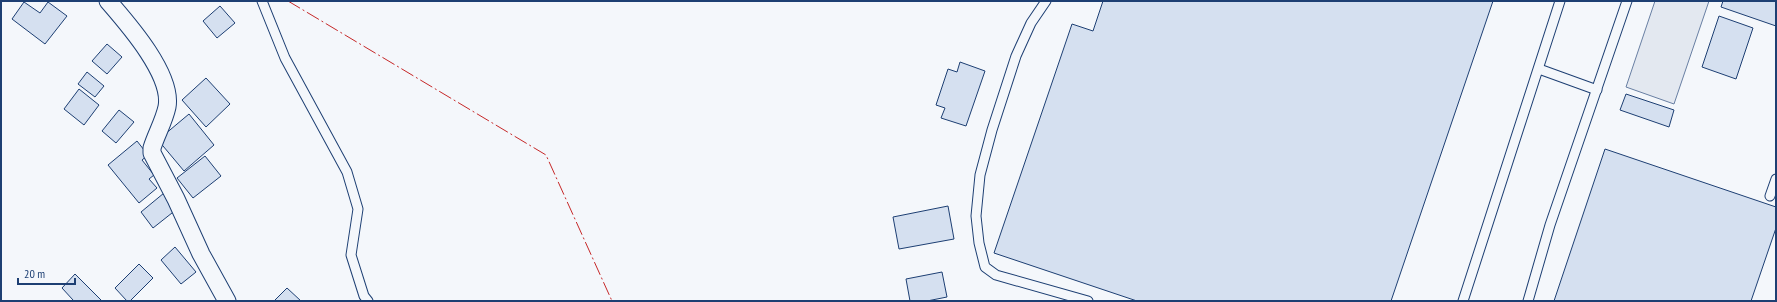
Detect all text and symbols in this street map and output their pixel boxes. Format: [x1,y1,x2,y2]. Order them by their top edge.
scale bar [18,260,75,286]
text: 20 m [24,266,45,281]

